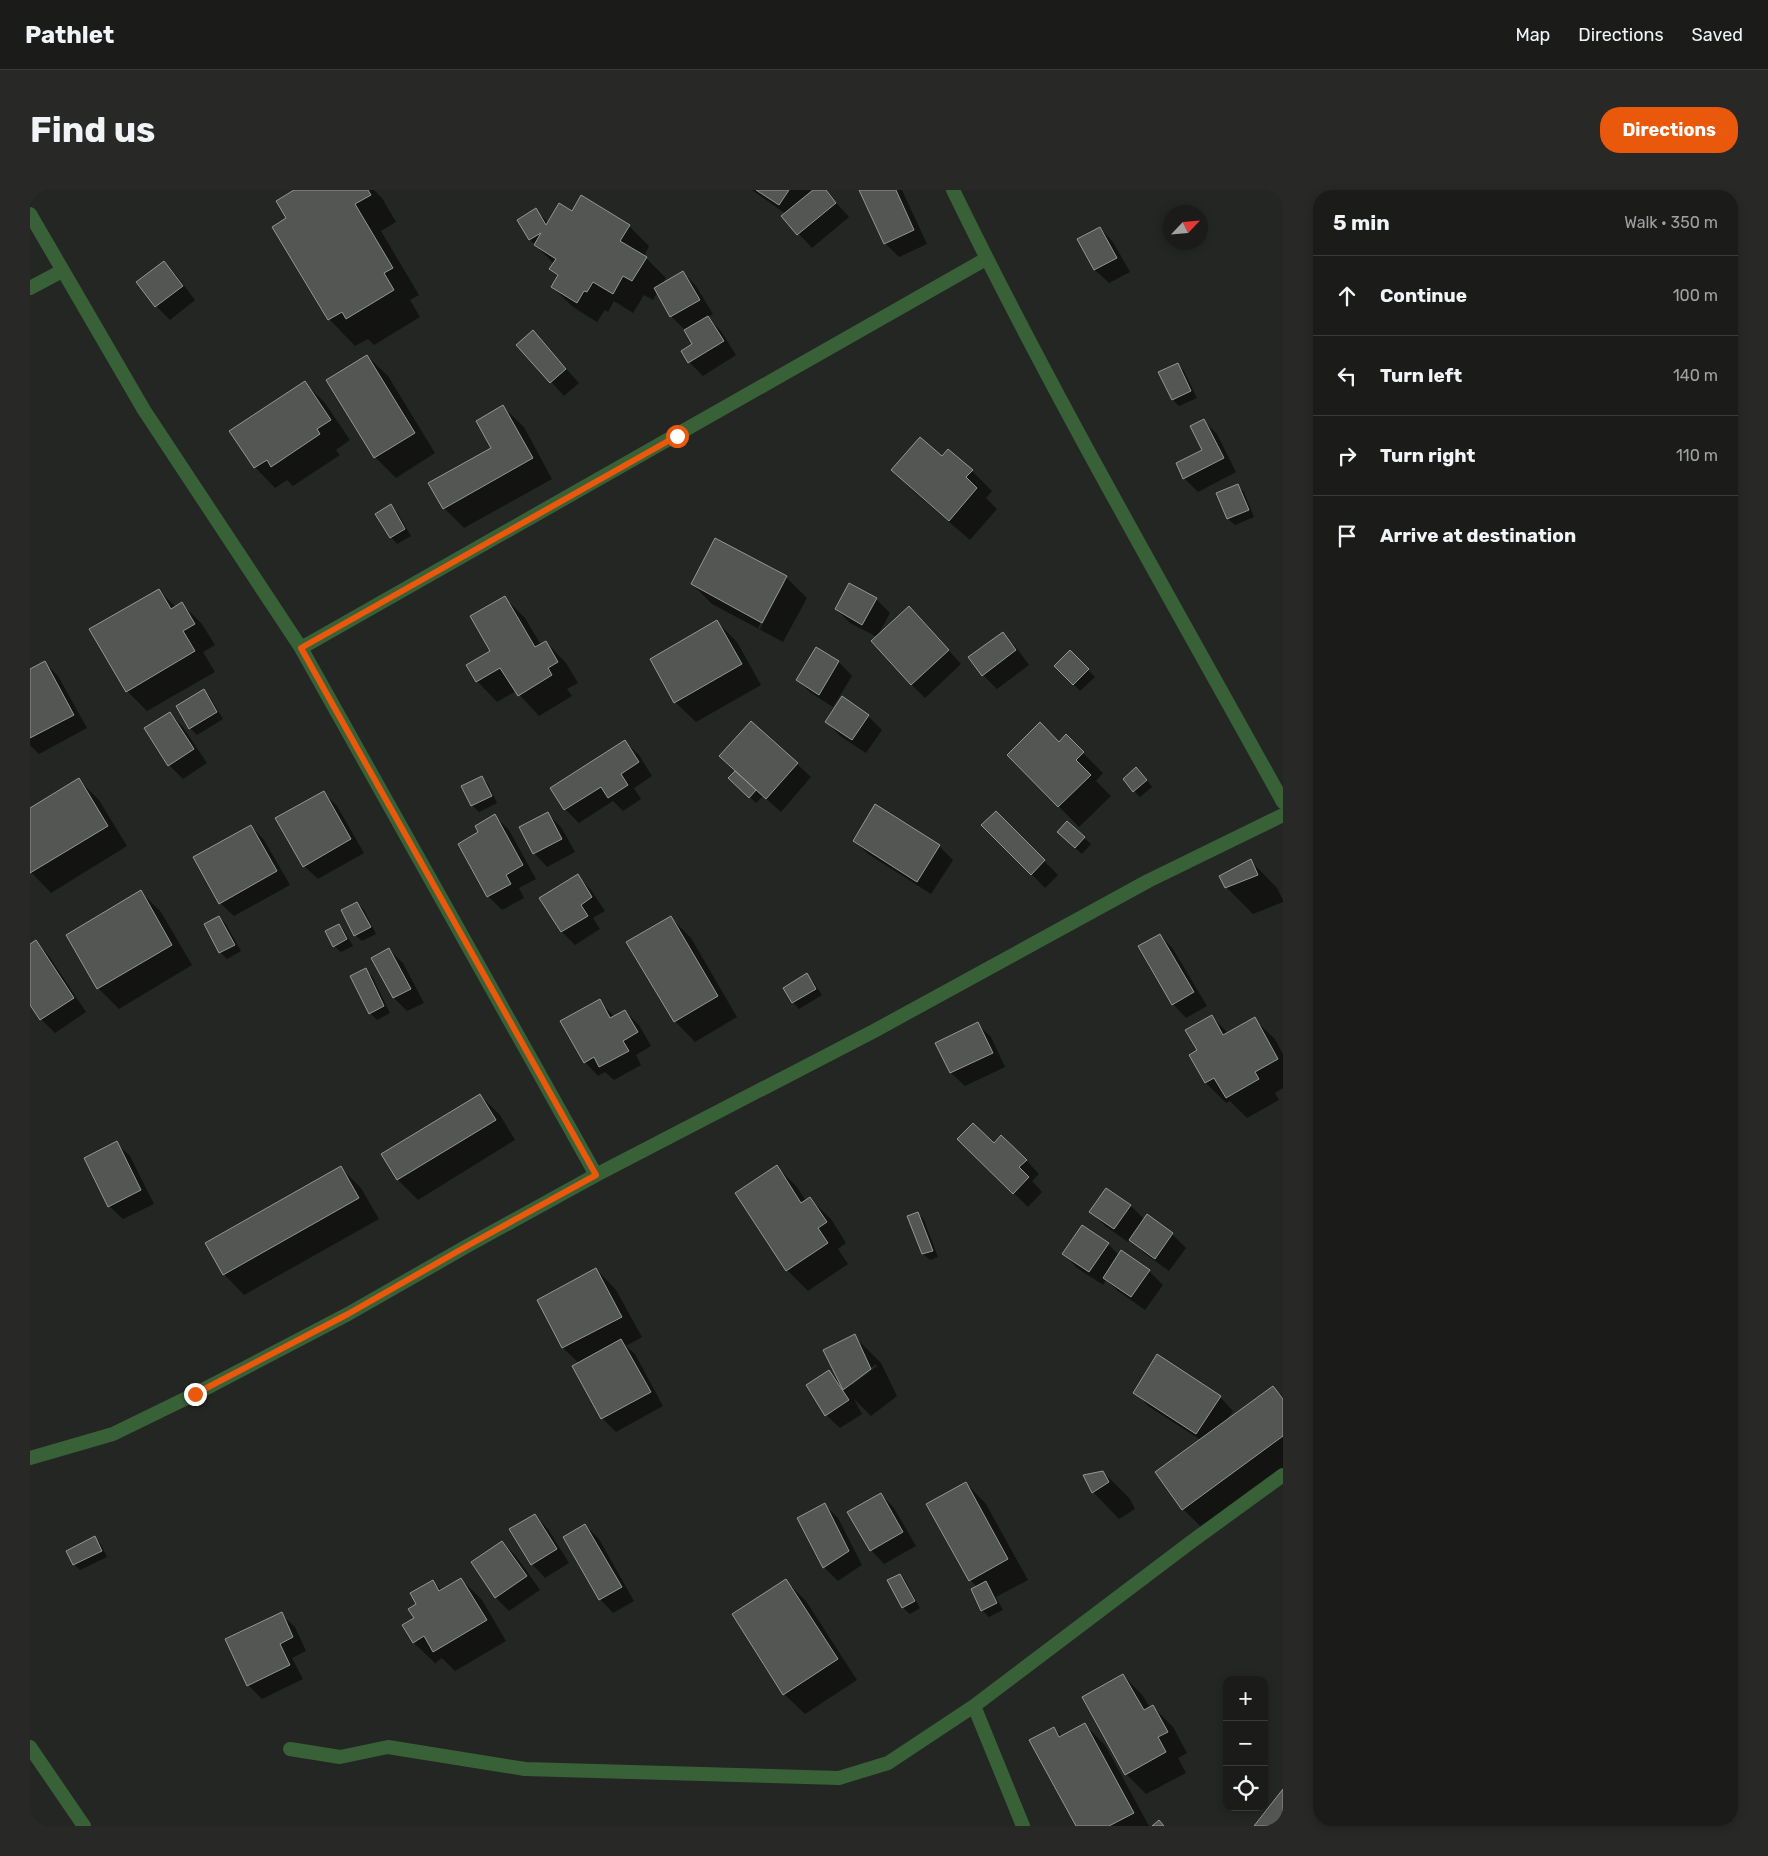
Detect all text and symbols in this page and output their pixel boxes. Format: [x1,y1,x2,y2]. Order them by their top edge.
text: Pathlet [25,21,114,49]
text: Map [1515,24,1550,46]
text: Directions [1578,24,1664,46]
text: Saved [1692,24,1743,46]
button: Directions [1600,107,1738,153]
text: Find us [30,109,155,151]
north arrow [1163,205,1208,250]
text: 5 min [1333,210,1390,235]
text: Walk · 350 m [1624,213,1718,232]
icon: ahead [1333,282,1361,310]
text: Continue [1380,284,1467,307]
text: 100 m [1673,286,1718,305]
icon: left [1333,362,1361,390]
text: Turn left [1380,364,1462,387]
text: 140 m [1673,366,1718,385]
route start [666,425,689,448]
icon: right [1333,442,1361,470]
text: Turn right [1380,444,1475,467]
text: 110 m [1676,446,1718,465]
icon: arrive [1333,522,1361,550]
text: Arrive at destination [1380,524,1576,547]
route end [184,1383,207,1406]
map controls [1223,1676,1268,1811]
button: + [1223,1676,1268,1721]
button: − [1223,1721,1268,1766]
button: locate [1223,1766,1268,1811]

